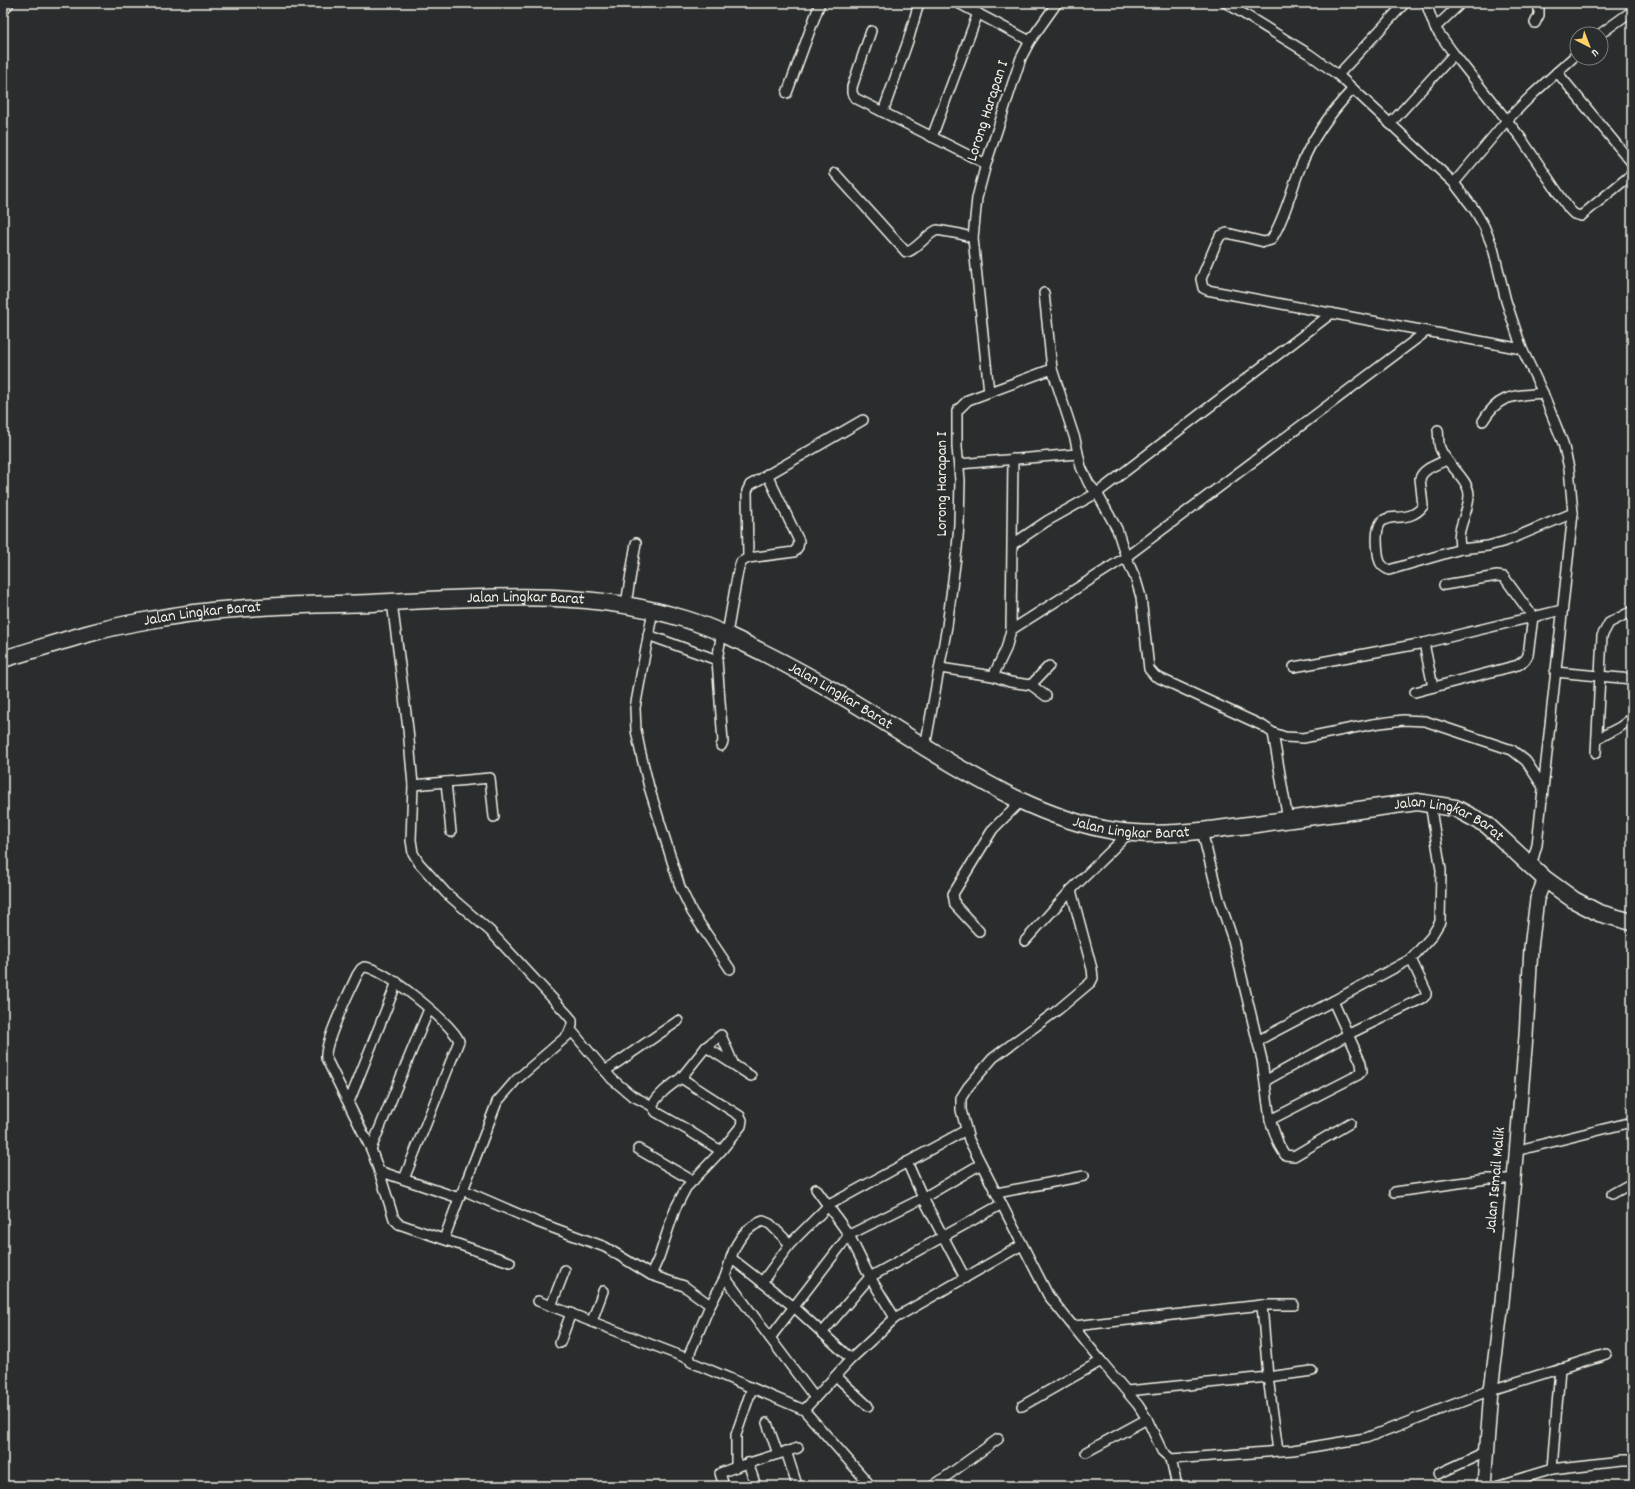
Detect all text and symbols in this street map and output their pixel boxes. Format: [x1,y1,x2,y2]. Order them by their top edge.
north arrow [1569,26,1609,66]
text: U [1587,44,1602,60]
street label: Lorong Harapan I [961,58,1015,164]
street label: Lorong Harapan I [931,432,954,536]
street label: Jalan Lingkar Barat [466,586,586,611]
street label: Jalan Lingkar Barat [142,595,262,632]
street label: Jalan Lingkar Barat [784,656,897,736]
street label: Jalan Lingkar Barat [1392,790,1510,847]
street label: Jalan Lingkar Barat [1070,810,1191,845]
street label: Jalan Ismail Malik [1480,1126,1512,1234]

